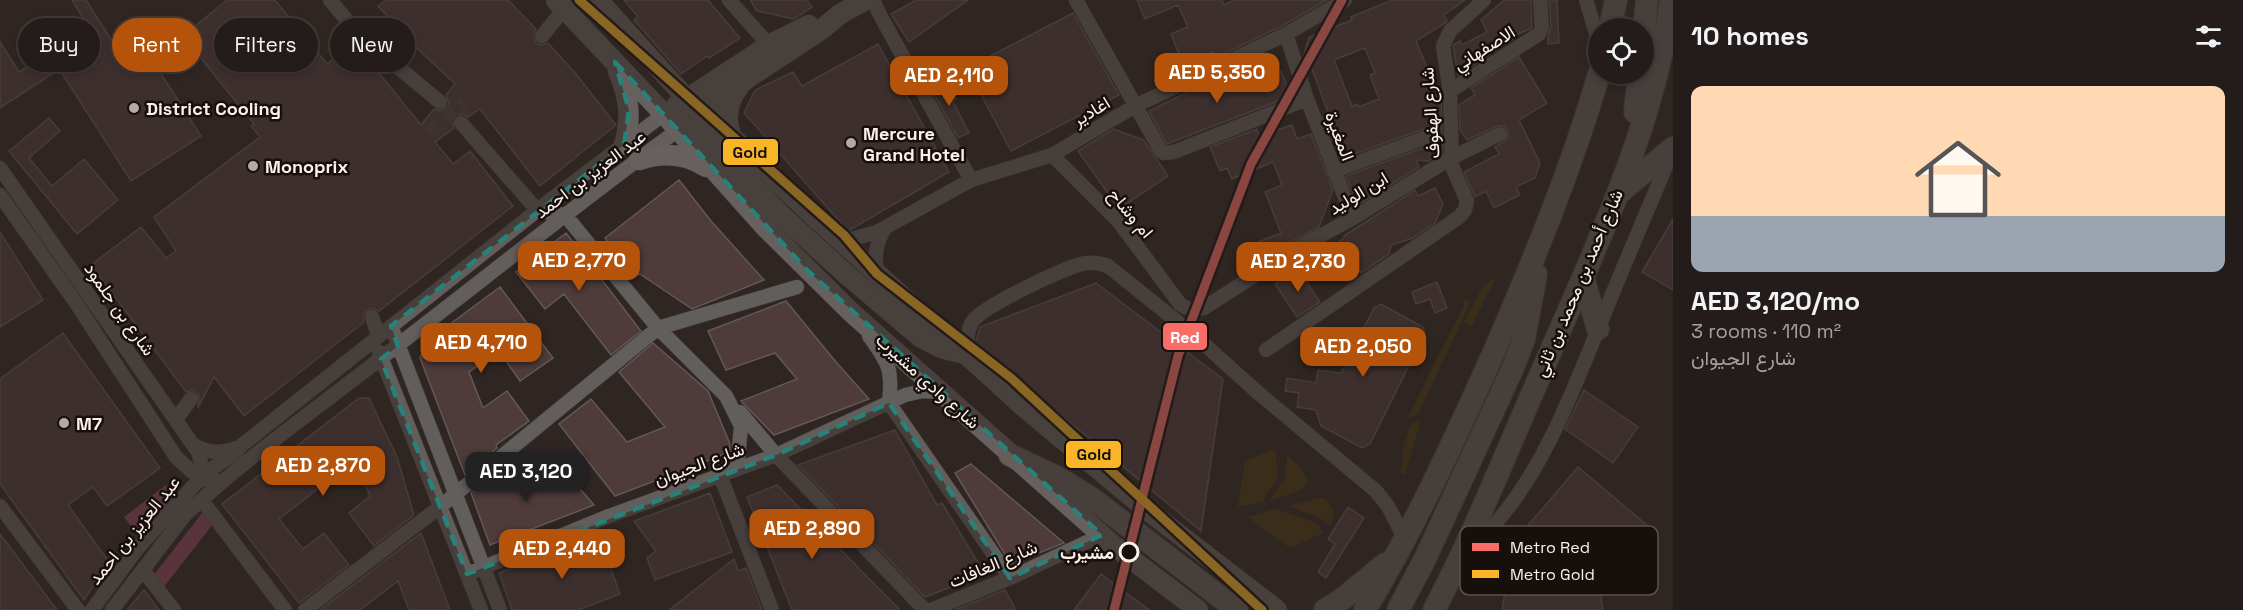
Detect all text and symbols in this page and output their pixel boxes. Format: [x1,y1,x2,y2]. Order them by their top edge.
chip: Buy [18,18,100,72]
chip: Rent [112,18,202,72]
chip: Filters [214,18,318,72]
chip: New [330,18,415,72]
map controls [1588,18,1654,84]
button: locate [1588,18,1654,84]
text: 10 homes [1691,19,1809,53]
street label: الاصفهاني [1449,20,1521,79]
icon: filters [2192,20,2225,53]
pin: AED 5,350 [1148,53,1286,104]
pin: AED 2,110 [880,56,1018,107]
text: AED 5,350 [1168,59,1266,85]
text: AED 2,110 [904,62,994,88]
street label: شارع الهفوف [1415,66,1446,160]
street label: اغادير [1067,91,1114,132]
place label: District Cooling [146,97,281,120]
marker: District Cooling [127,101,141,115]
street label: المغيرة [1320,108,1360,164]
place label: Mercure Grand Hotel [863,122,965,166]
street label: عبد العزيز بن احمد [530,125,650,223]
icon: home [1904,125,2012,233]
marker: Mercure Grand Hotel [844,136,858,150]
line badge: Gold [722,138,779,166]
text: Gold [733,142,767,163]
place label: Monoprix [265,155,348,178]
marker: Monoprix [246,159,260,173]
street label: ابن الوليد [1324,166,1392,220]
street label: ام وشاح [1103,183,1159,243]
street label: شارع أحمد بن محمد بن ثاني [1528,186,1632,382]
pin: AED 2,770 [510,241,648,292]
pin: AED 2,730 [1229,242,1367,293]
text: AED 2,770 [532,247,626,273]
text: AED 2,730 [1250,248,1346,274]
street label: شارع بن جلمود [79,258,161,361]
text: AED 3,120/mo [1691,284,1860,318]
text: 3 rooms · 110 m² [1691,318,1841,344]
line badge: Red [1162,322,1208,351]
pin: AED 4,710 [412,323,550,374]
text: Red [1170,327,1200,348]
pin: AED 2,050 [1294,327,1432,378]
street label: شارع وادي مشيرب [869,328,985,437]
text: AED 4,710 [435,329,527,355]
text: AED 2,050 [1314,333,1412,359]
text: شارع الجيوان [1691,345,1796,371]
place label: M7 [76,412,102,435]
marker: M7 [57,416,71,430]
street label: شارع الجيوان [651,437,748,492]
line badge: Gold [1065,440,1122,469]
text: Gold [1077,444,1111,465]
pin: AED 2,870 [254,446,392,497]
text: AED 2,870 [275,452,371,478]
pin: AED 3,120 [457,452,595,503]
text: AED 3,120 [479,458,573,484]
street label: عبد العزيز بن احمد [83,471,185,589]
pin: AED 2,890 [743,509,881,560]
text: AED 2,890 [763,515,861,541]
legend [1460,526,1658,595]
pin: AED 2,440 [493,529,631,580]
text: AED 2,440 [513,535,611,561]
street label: شارع الغافات [945,535,1041,594]
text: Metro Red [1510,537,1590,558]
place label: مشيرب [1060,541,1114,564]
marker: مشيرب [1119,542,1139,562]
text: Metro Gold [1510,564,1595,585]

